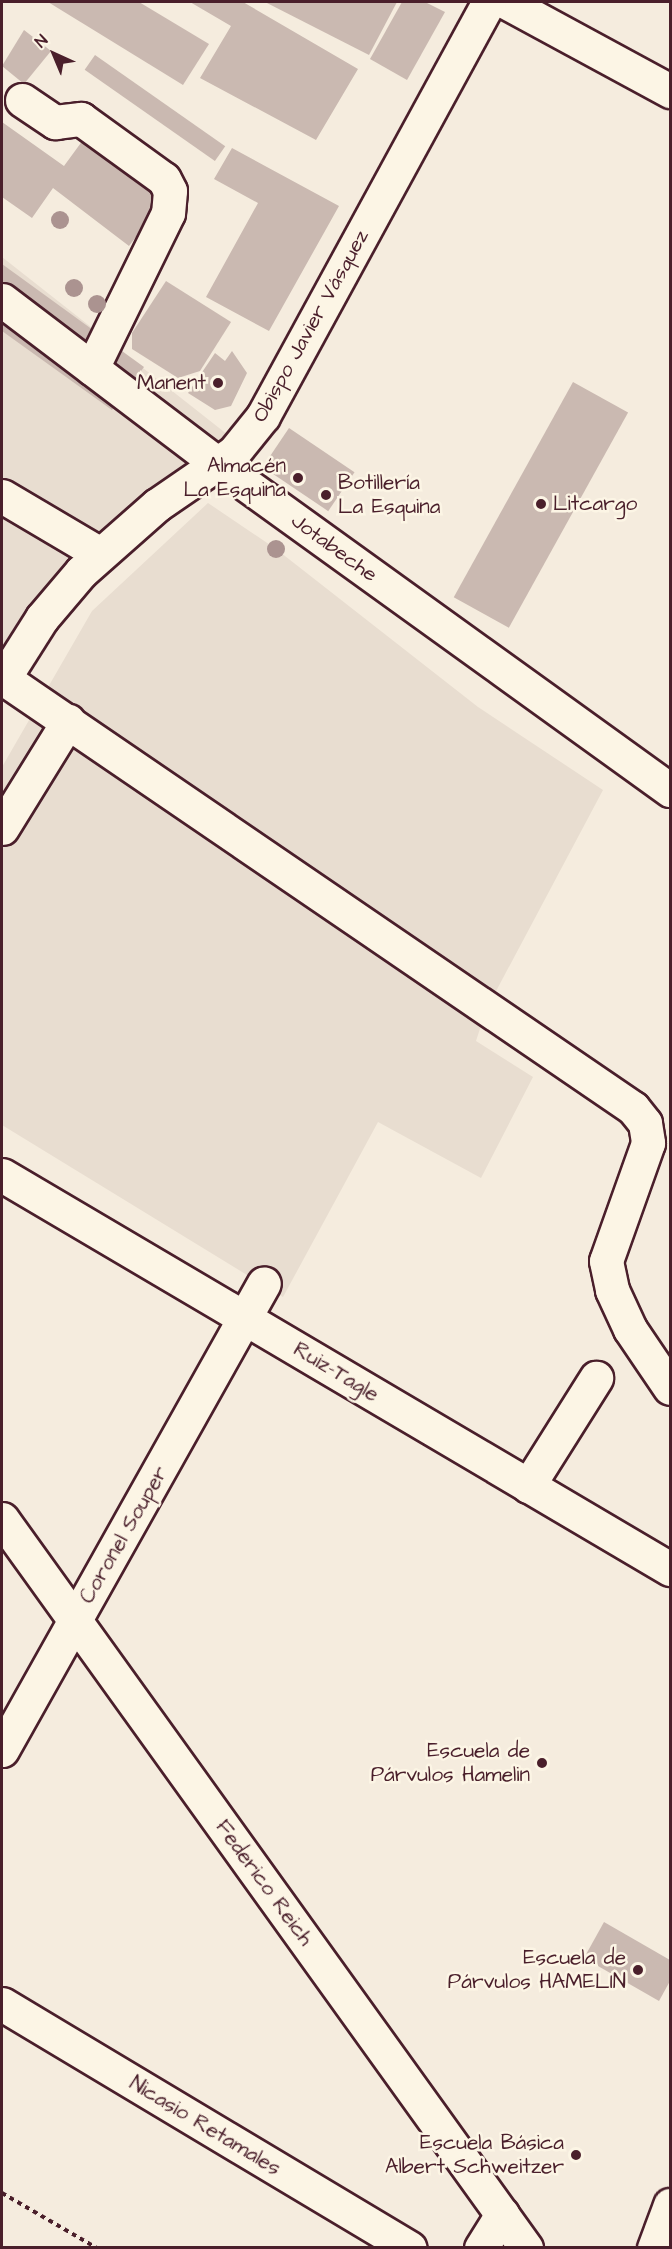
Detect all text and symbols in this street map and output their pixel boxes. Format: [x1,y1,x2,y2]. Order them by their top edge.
north arrow [24,24,84,84]
text: N [30,30,53,52]
street label: Obispo Javier Vásquez [248,225,374,427]
place label: Manent [137,370,206,396]
marker: Manent [211,376,225,390]
place label: Almacén La Esquina [184,453,286,503]
place label: Botillería La Esquina [338,470,440,520]
marker: Almacén La Esquina [291,471,305,485]
marker: Botillería La Esquina [319,488,333,502]
place label: Litcargo [553,491,637,517]
marker: Litcargo [534,497,548,511]
street label: Jotabeche [286,508,382,588]
street label: Ruiz-Tagle [289,1337,383,1407]
street label: Coronel Souper [75,1462,173,1608]
place label: Escuela de Párvulos Hamelin [371,1738,530,1788]
marker: Escuela de Párvulos Hamelin [535,1756,549,1770]
street label: Federico Reich [210,1815,318,1951]
place label: Escuela de Párvulos HAMELIN [448,1945,626,1995]
marker: Escuela de Párvulos HAMELIN [631,1963,645,1977]
street label: Nicasio Retamales [125,2071,285,2181]
place label: Escuela Básica Albert Schweitzer [385,2130,564,2180]
marker: Escuela Básica Albert Schweitzer [569,2148,583,2162]

